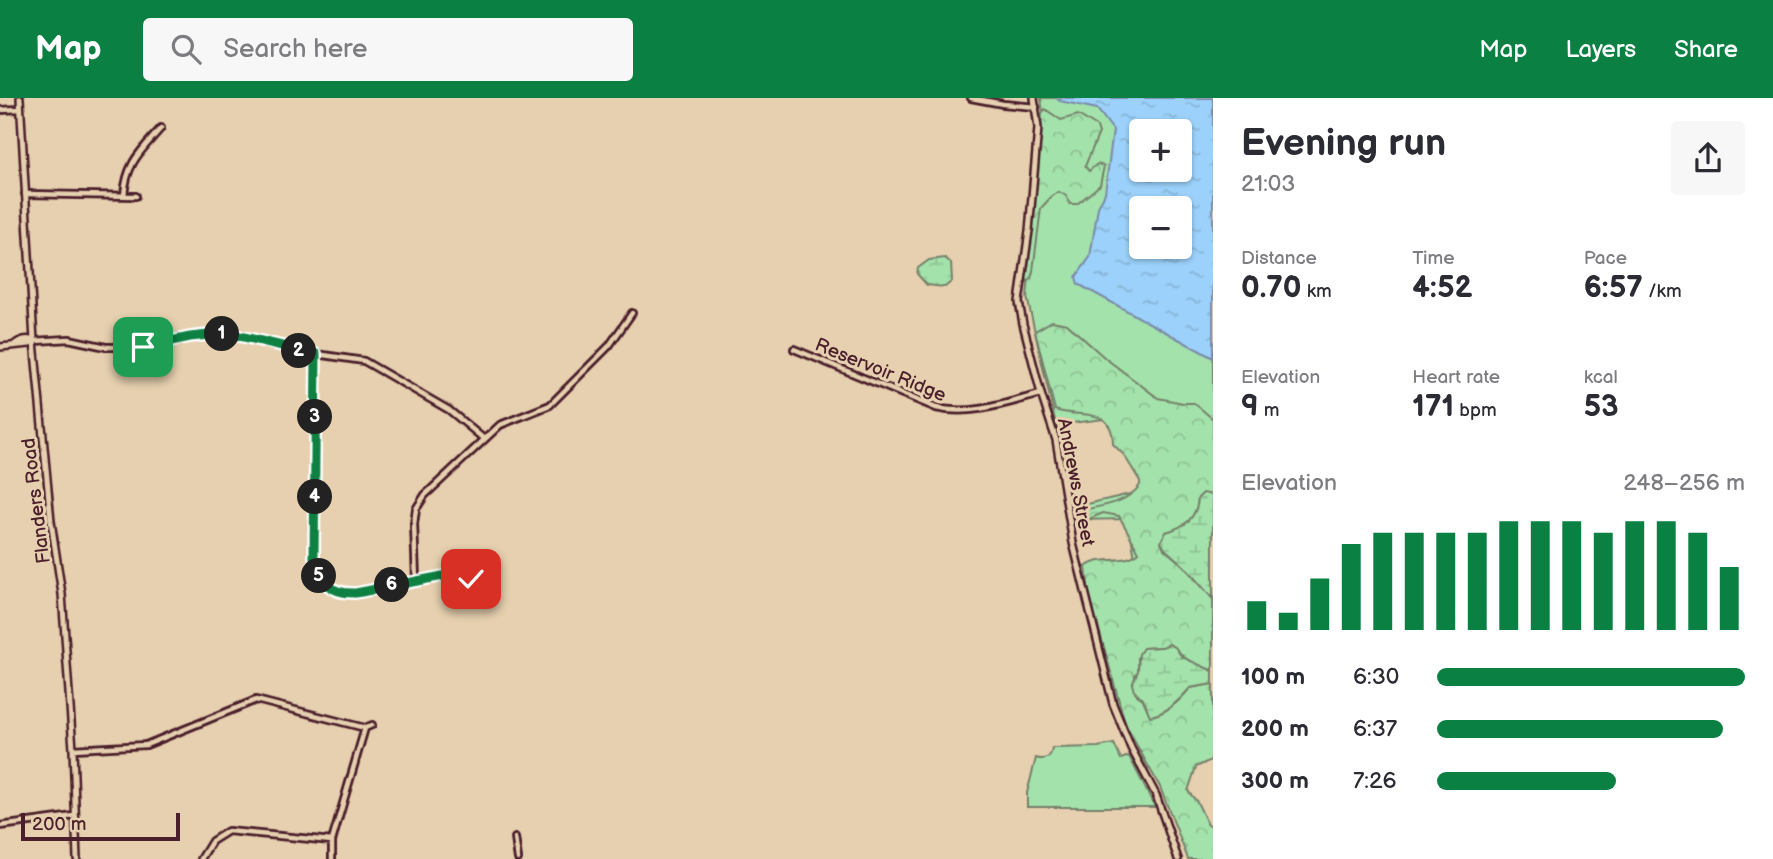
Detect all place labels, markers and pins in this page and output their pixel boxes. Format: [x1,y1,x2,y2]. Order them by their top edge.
pin: 1 [204,316,240,352]
pin [113,317,173,377]
pin: 2 [282,334,316,368]
pin: 3 [298,400,332,434]
pin: 4 [298,480,332,514]
pin [441,549,501,609]
pin: 5 [302,559,336,594]
pin: 6 [374,568,410,602]

